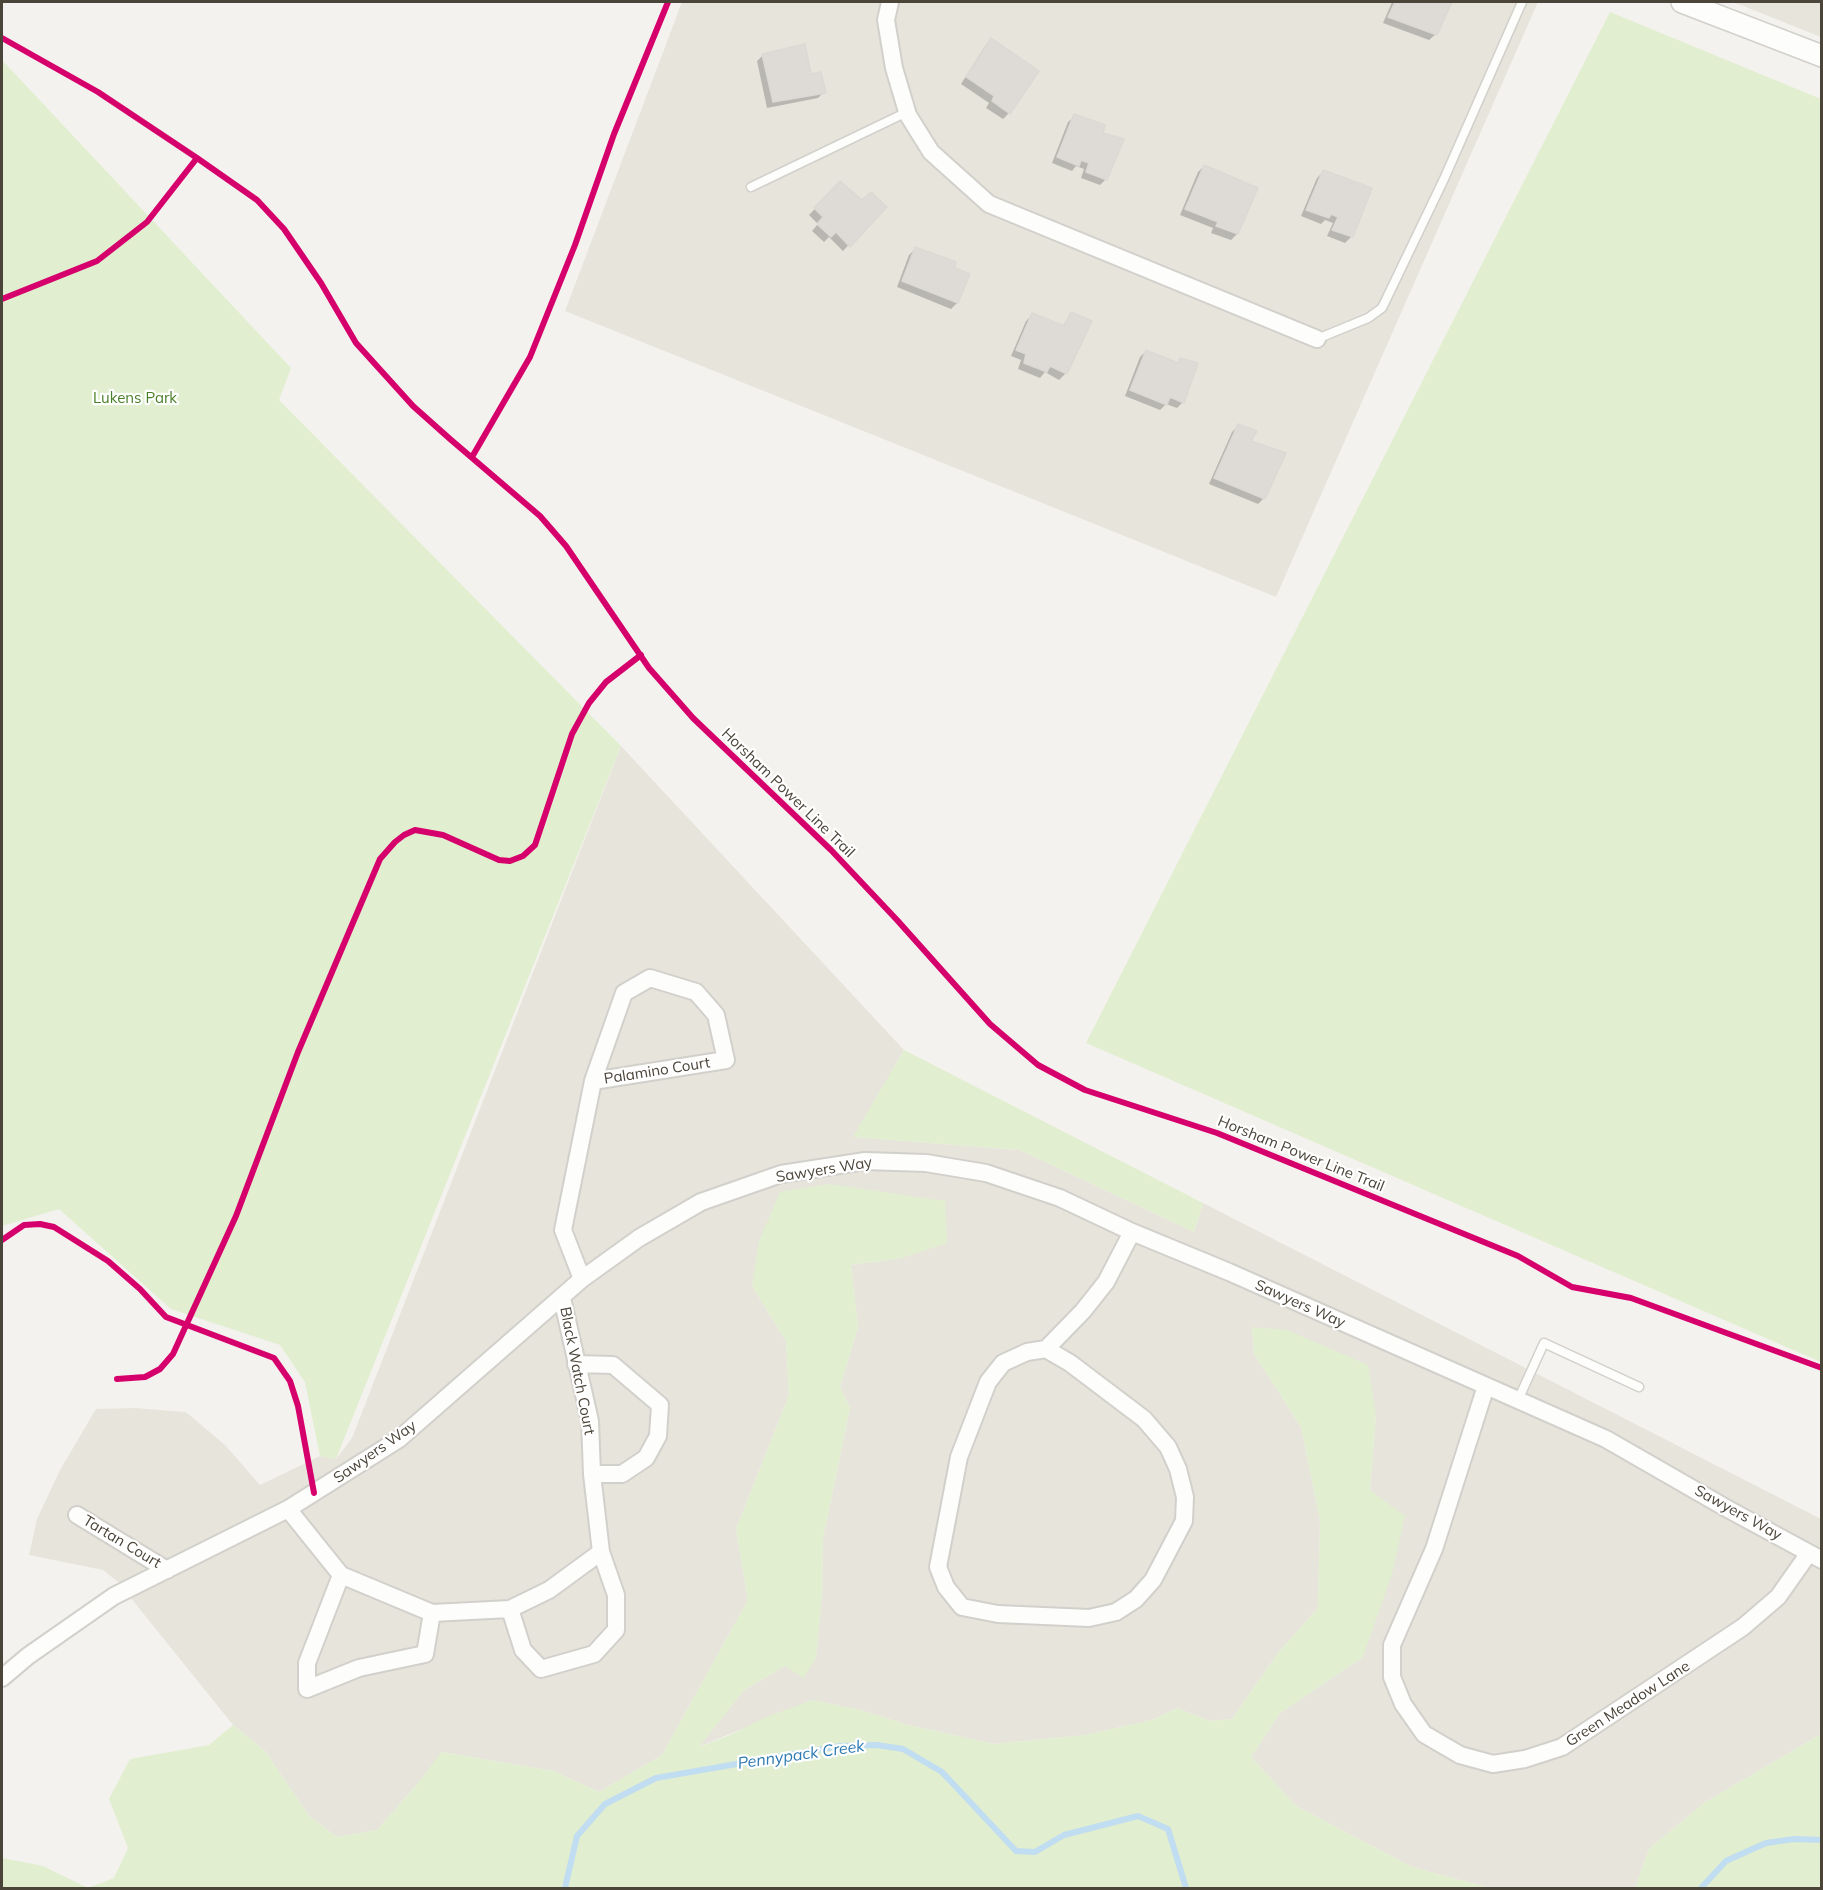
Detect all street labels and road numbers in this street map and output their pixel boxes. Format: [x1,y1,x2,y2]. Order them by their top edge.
street label: Horsham Power Line Trail [718,725,858,861]
street label: Palamino Court [603,1054,711,1088]
street label: Horsham Power Line Trail [1215,1112,1387,1196]
street label: Sawyers Way [775,1154,873,1186]
street label: Sawyers Way [1252,1276,1348,1332]
street label: Black Watch Court [556,1305,598,1437]
street label: Sawyers Way [330,1417,420,1487]
street label: Sawyers Way [1691,1482,1785,1544]
street label: Tartan Court [80,1512,164,1572]
street label: Green Meadow Lane [1563,1657,1693,1751]

